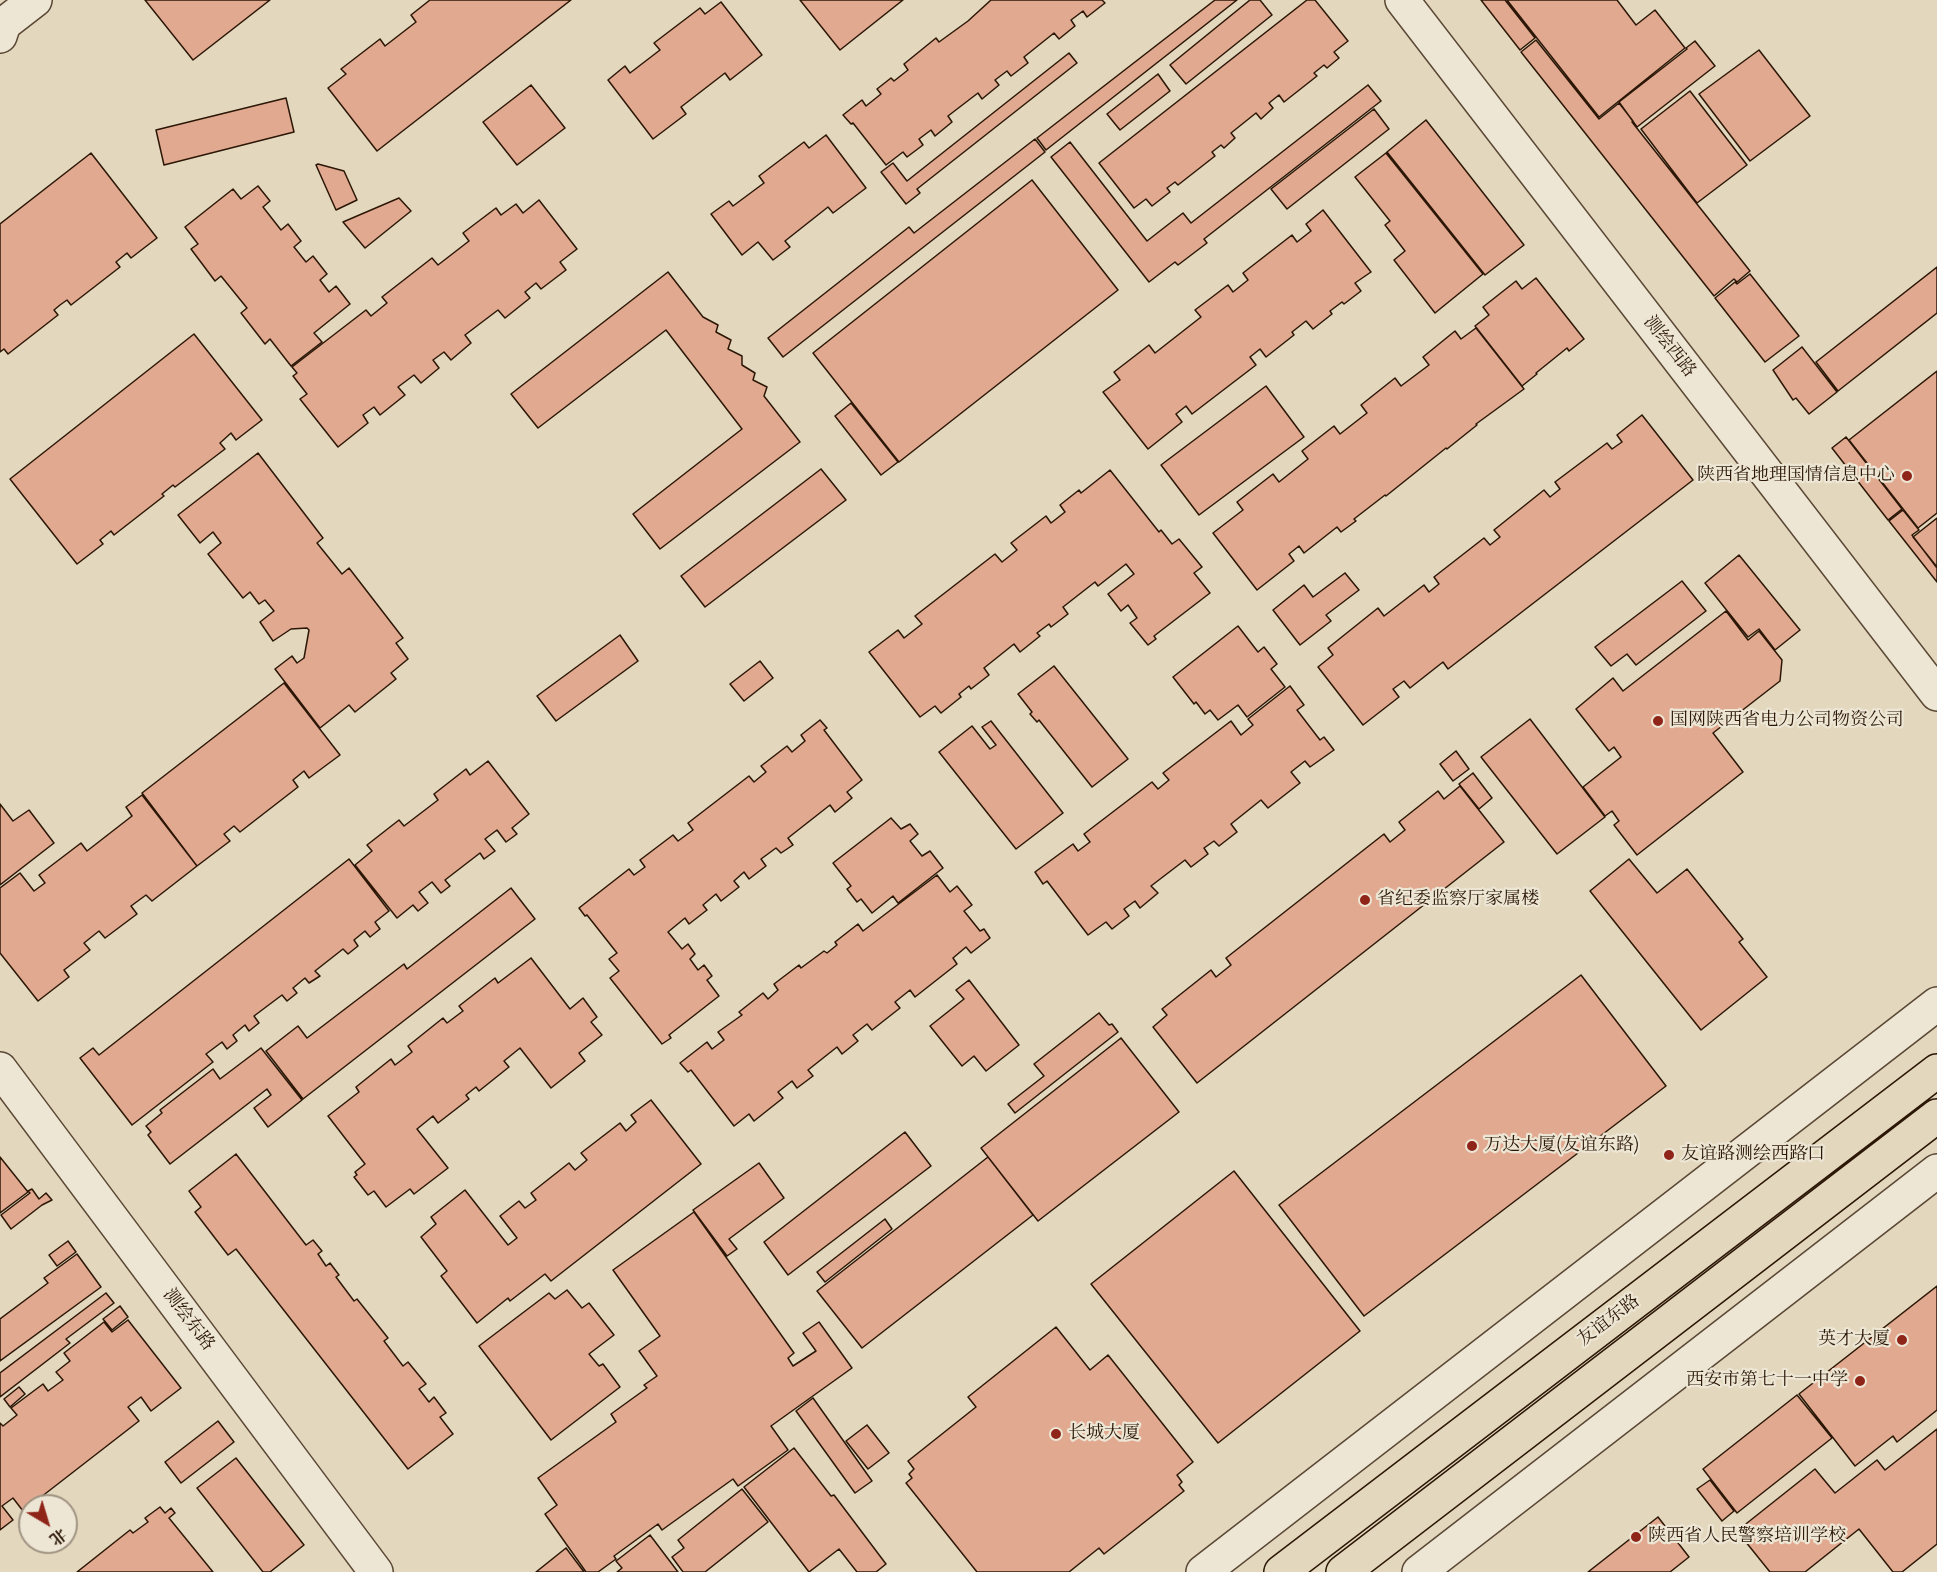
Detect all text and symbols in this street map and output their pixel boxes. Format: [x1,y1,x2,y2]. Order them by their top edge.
street label: 测绘西路 [1638,312,1700,382]
place label: 陕西省地理国情信息中心 [1697,465,1895,487]
marker: 陕西省地理国情信息中心 [1900,469,1914,483]
place label: 国网陕西省电力公司物资公司 [1670,710,1904,732]
marker: 国网陕西省电力公司物资公司 [1651,714,1665,728]
place label: 省纪委监察厅家属楼 [1377,889,1539,911]
marker: 省纪委监察厅家属楼 [1358,893,1372,907]
place label: 万达大厦(友谊东路) [1484,1135,1639,1157]
marker: 万达大厦(友谊东路) [1465,1139,1479,1153]
place label: 友谊路测绘西路口 [1681,1144,1825,1166]
marker: 友谊路测绘西路口 [1662,1148,1676,1162]
street label: 测绘东路 [158,1285,218,1355]
street label: 友谊东路 [1574,1291,1644,1351]
place label: 英才大厦 [1818,1329,1890,1351]
marker: 英才大厦 [1895,1333,1909,1347]
place label: 西安市第七十一中学 [1686,1370,1848,1392]
marker: 西安市第七十一中学 [1853,1374,1867,1388]
place label: 长城大厦 [1068,1423,1140,1445]
marker: 长城大厦 [1049,1427,1063,1441]
north arrow [18,1494,78,1554]
text: 北 [45,1523,71,1550]
place label: 陕西省人民警察培训学校 [1648,1526,1846,1548]
marker: 陕西省人民警察培训学校 [1629,1530,1643,1544]

